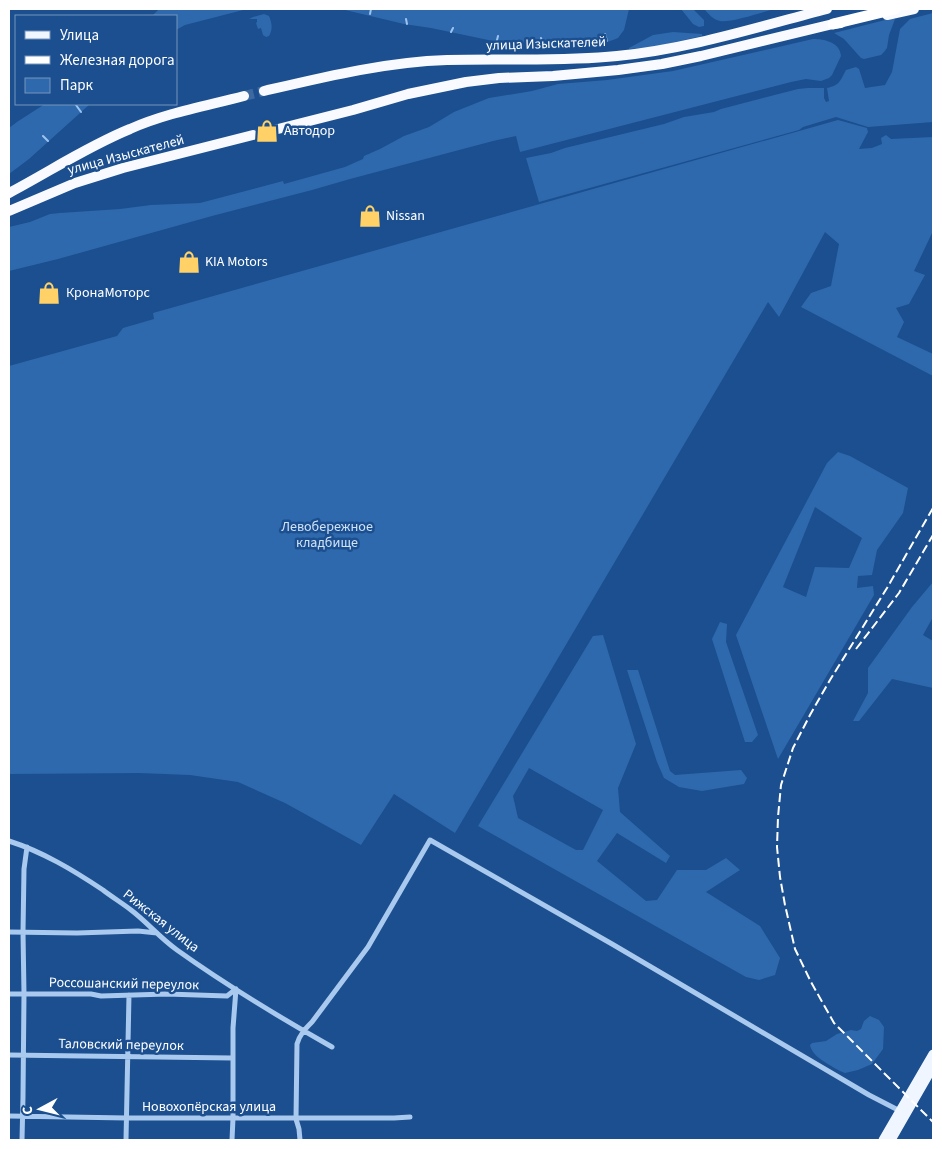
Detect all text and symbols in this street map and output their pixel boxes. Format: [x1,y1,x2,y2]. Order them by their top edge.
legend [15,15,178,105]
text: Улица [60,25,99,46]
street label: улица Изыскателей [486,32,606,56]
text: Железная дорога [60,50,175,71]
text: Парк [60,75,94,96]
shop icon: Автодор [254,118,280,144]
place label: Автодор [284,121,335,141]
street label: улица Изыскателей [65,130,187,180]
shop icon: Nissan [357,203,383,229]
place label: Nissan [386,206,425,226]
shop icon: KIA Motors [176,249,202,275]
place label: KIA Motors [205,252,268,272]
shop icon: КронаМоторс [36,280,62,306]
place label: КронаМоторс [66,283,151,303]
park label: Левобережное кладбище [281,517,373,553]
street label: Рижская улица [119,885,203,957]
street label: Россошанский переулок [49,973,199,995]
street label: Таловский переулок [58,1034,184,1056]
north arrow [15,1084,65,1134]
street label: Новохопёрская улица [142,1097,276,1117]
text: С [18,1105,39,1116]

